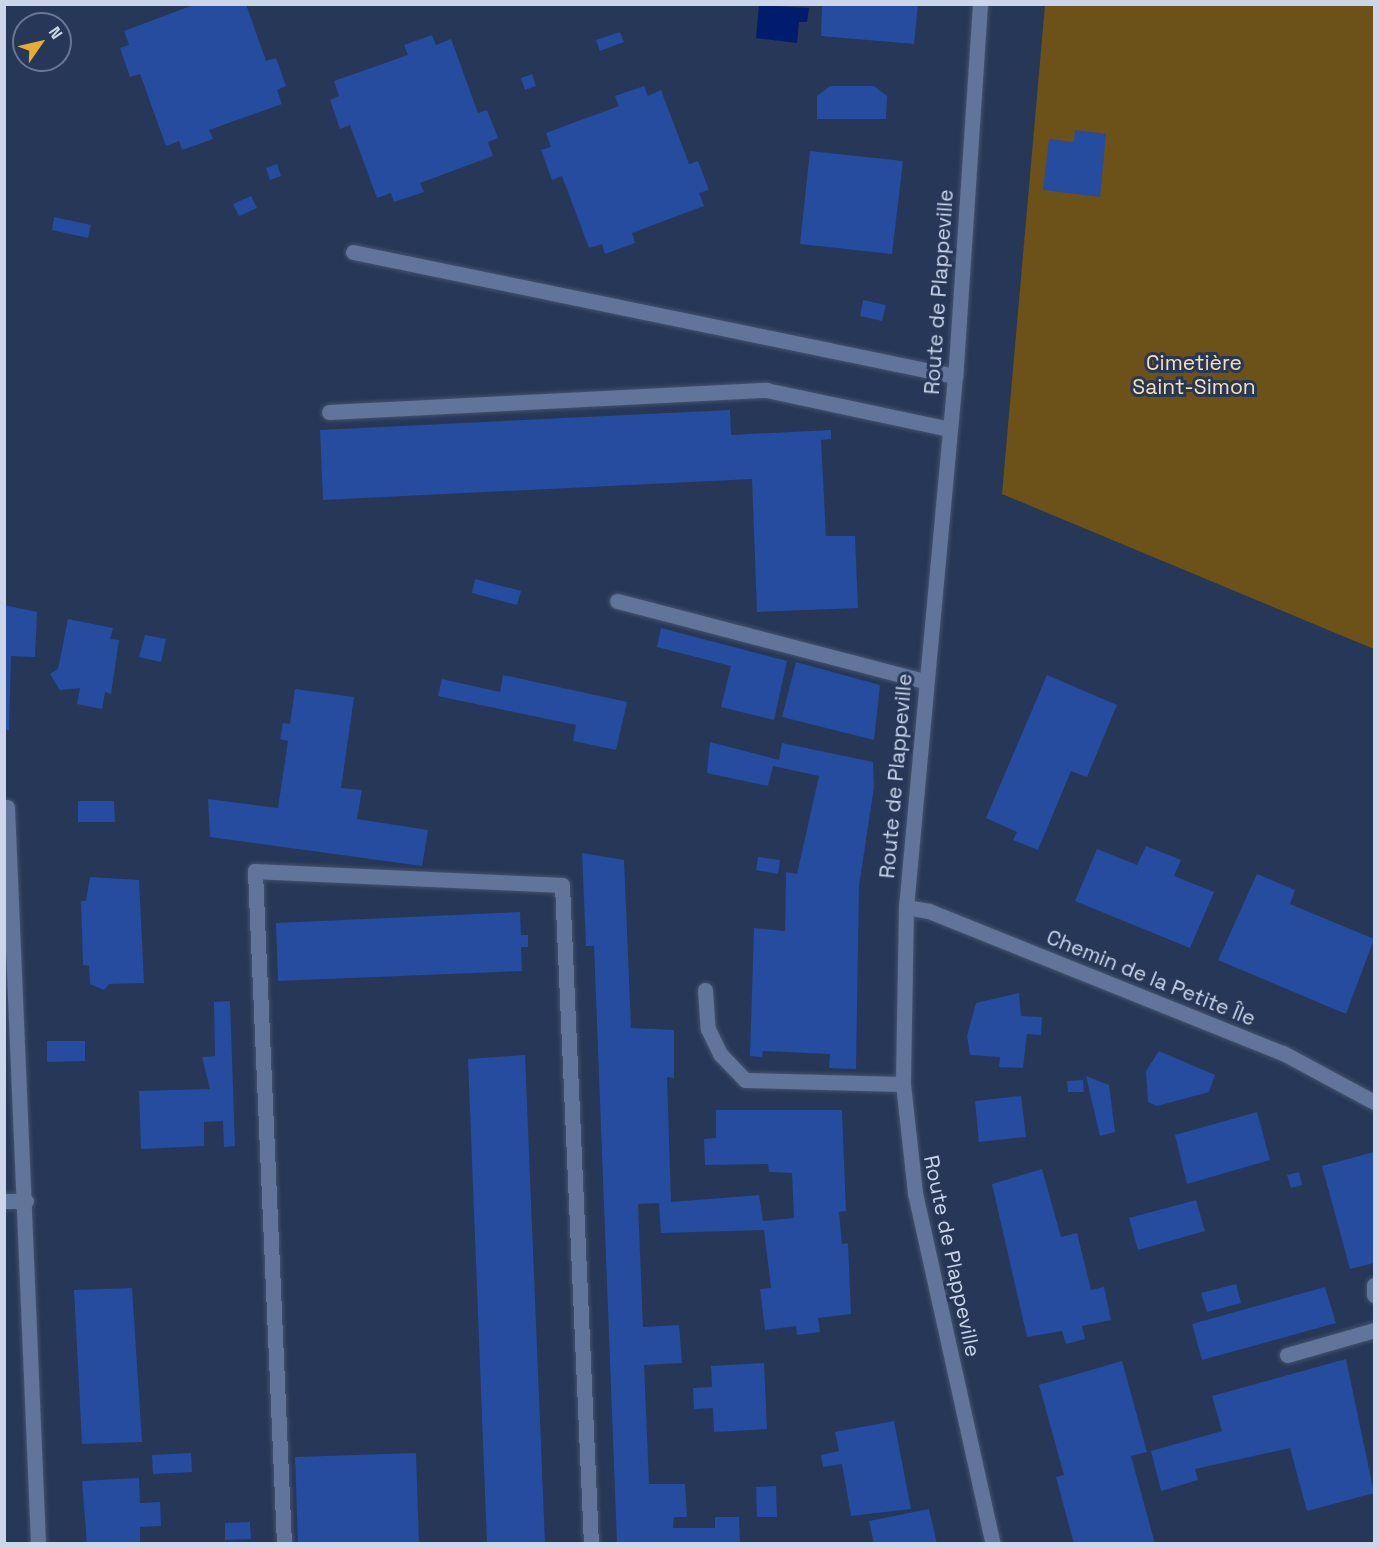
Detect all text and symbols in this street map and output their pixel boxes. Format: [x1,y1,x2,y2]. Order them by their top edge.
north arrow [12,12,72,72]
text: N [44,22,67,43]
street label: Route de Plappeville [919,189,959,395]
park label: Cimetière Saint-Simon [1132,350,1256,400]
street label: Route de Plappeville [874,672,918,880]
street label: Chemin de la Petite Île [1043,925,1259,1031]
street label: Route de Plappeville [918,1153,986,1359]

